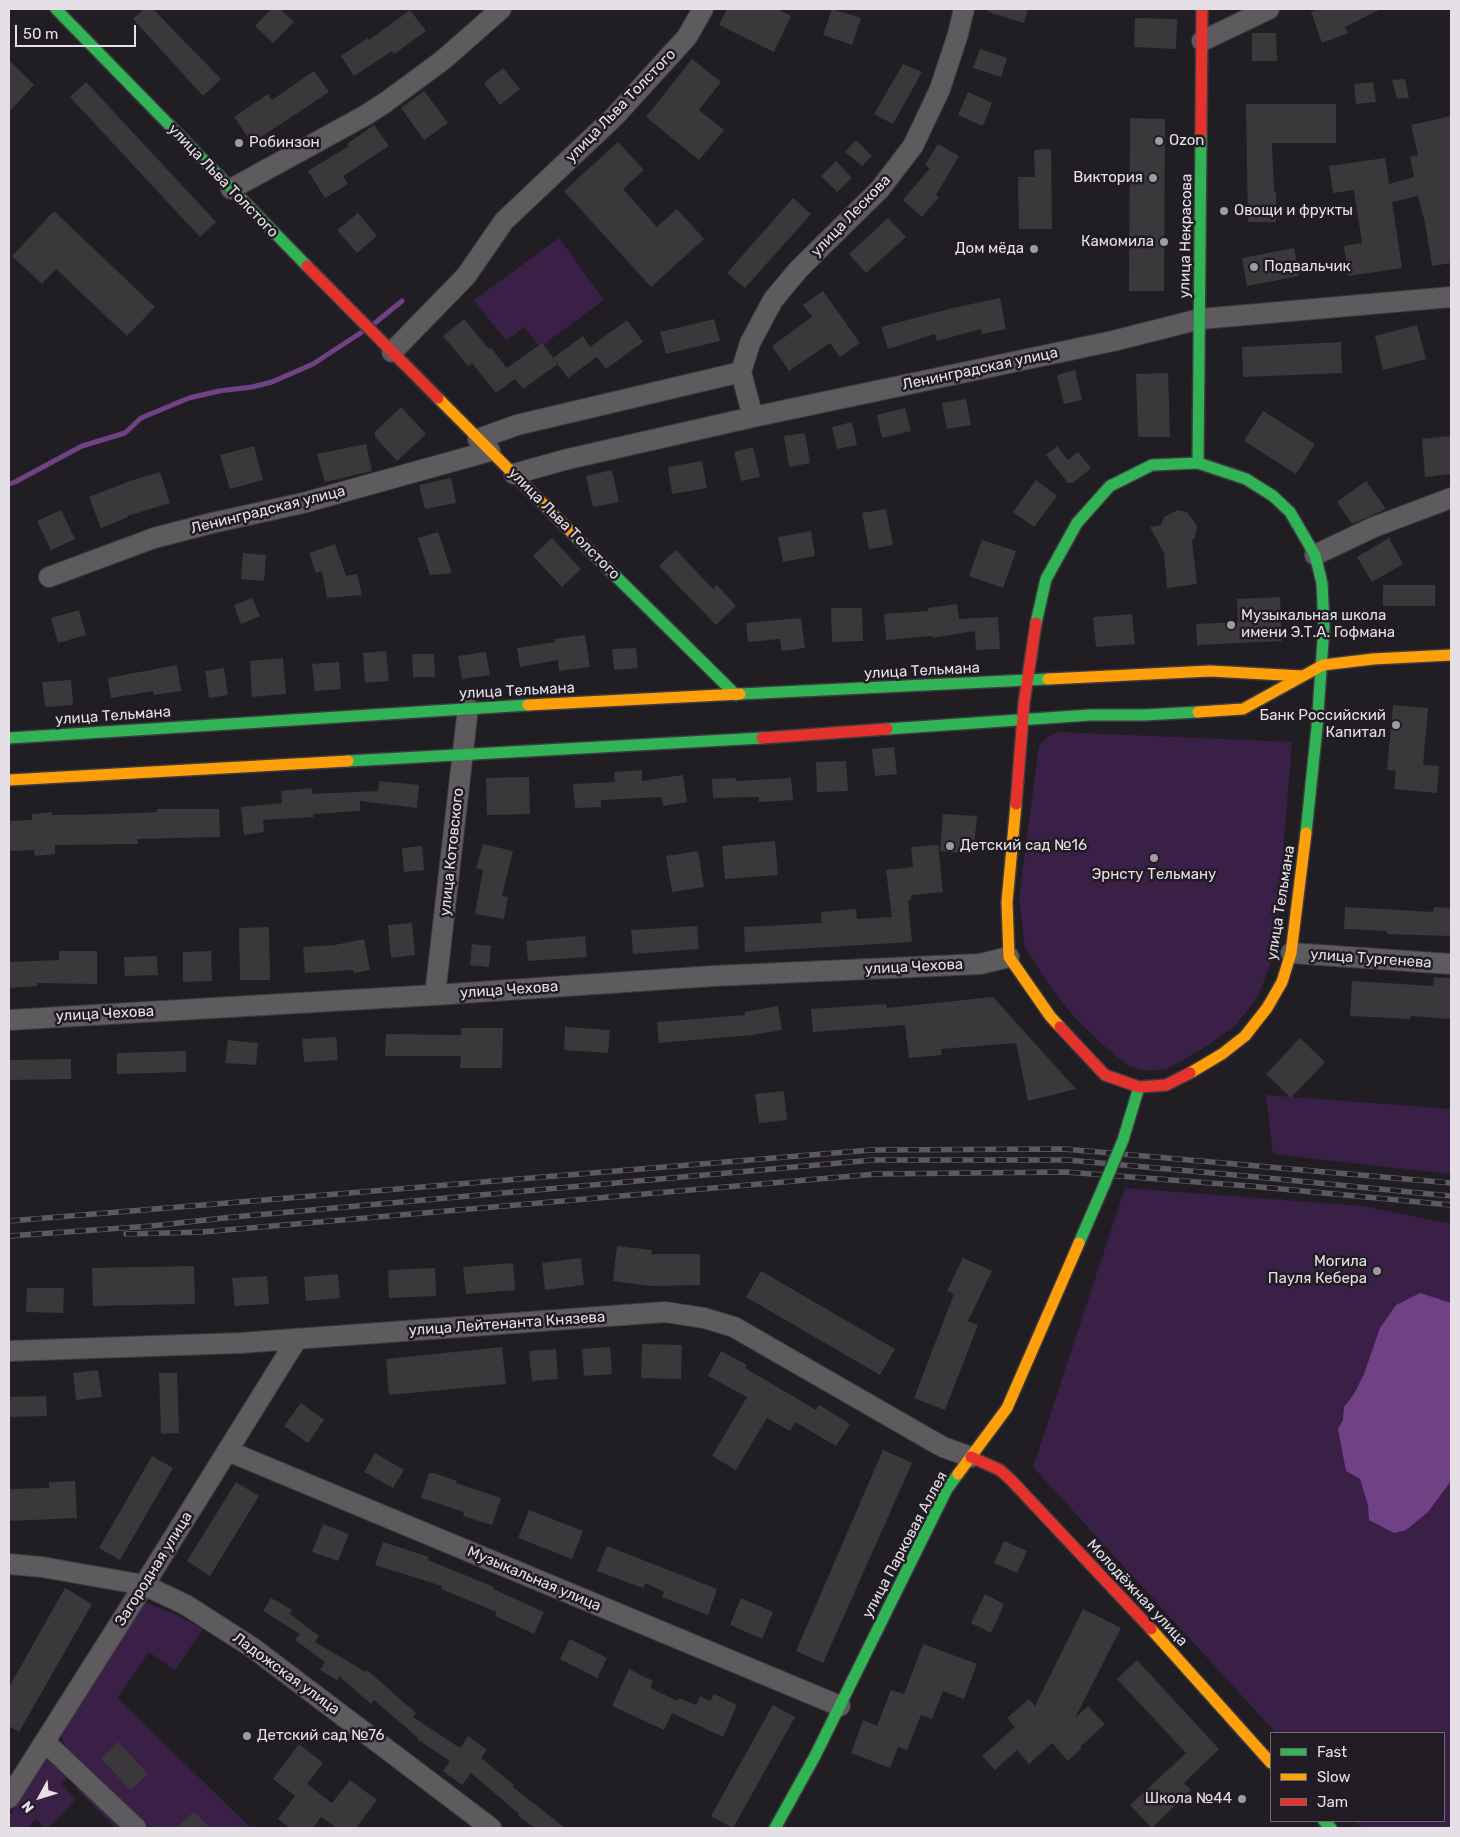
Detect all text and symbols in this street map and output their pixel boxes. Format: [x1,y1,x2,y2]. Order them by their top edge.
scale bar [18,15,139,47]
text: 50 m [23,25,58,43]
street label: улица Льва Толстого [562,46,680,166]
street label: улица Льва Толстого [164,121,282,241]
place label: Ozon [1169,132,1204,150]
place label: Робинзон [249,134,320,152]
marker: Ozon [1153,135,1165,147]
marker: Робинзон [233,137,245,149]
place label: Виктория [1073,169,1143,187]
street label: улица Лескова [807,171,895,261]
marker: Виктория [1147,172,1159,184]
street label: улица Некрасова [1176,173,1196,299]
place label: Овощи и фрукты [1234,202,1353,220]
marker: Овощи и фрукты [1218,205,1230,217]
place label: Камомила [1081,233,1154,251]
marker: Камомила [1158,236,1170,248]
place label: Дом мёда [955,240,1024,258]
marker: Дом мёда [1028,243,1040,255]
place label: Подвальчик [1264,258,1351,276]
marker: Подвальчик [1248,261,1260,273]
street label: Ленинградская улица [901,344,1059,394]
street label: улица Льва Толстого [504,464,624,584]
street label: Ленинградская улица [189,482,347,538]
place label: Музыкальная школа имени Э.Т.А. Гофмана [1241,607,1395,642]
marker: Музыкальная школа имени Э.Т.А. Гофмана [1225,619,1237,631]
street label: улица Тельмана [864,659,980,683]
street label: улица Тельмана [459,679,575,703]
street label: улица Тельмана [55,703,171,729]
place label: Банк Российский Капитал [1260,707,1386,742]
marker: Банк Российский Капитал [1390,719,1402,731]
street label: улица Котовского [436,787,468,917]
place label: Детский сад №16 [960,837,1087,855]
marker: Детский сад №16 [944,840,956,852]
street label: улица Тельмана [1263,844,1299,962]
marker: Эрнсту Тельману [1148,852,1160,864]
place label: Эрнсту Тельману [1092,866,1216,884]
street label: улица Тургенева [1310,946,1432,972]
street label: улица Чехова [864,955,964,979]
street label: улица Чехова [459,978,559,1002]
street label: улица Чехова [55,1002,155,1026]
place label: Могила Пауля Кебера [1268,1253,1367,1288]
marker: Могила Пауля Кебера [1371,1265,1383,1277]
street label: улица Лейтенанта Князева [408,1308,606,1340]
street label: улица Парковая Аллея [859,1469,951,1621]
street label: Загородная улица [112,1508,196,1630]
street label: Молодёжная улица [1083,1536,1191,1650]
street label: Музыкальная улица [464,1543,604,1615]
street label: Ладожская улица [229,1629,343,1719]
place label: Детский сад №76 [257,1727,385,1745]
marker: Детский сад №76 [241,1730,253,1742]
legend [1270,1732,1445,1822]
text: Fast [1317,1743,1347,1761]
text: Slow [1317,1768,1350,1786]
north arrow [15,1772,65,1822]
place label: Школа №44 [1145,1790,1232,1808]
marker: Школа №44 [1236,1793,1248,1805]
text: Jam [1317,1793,1348,1811]
text: N [18,1797,38,1816]

